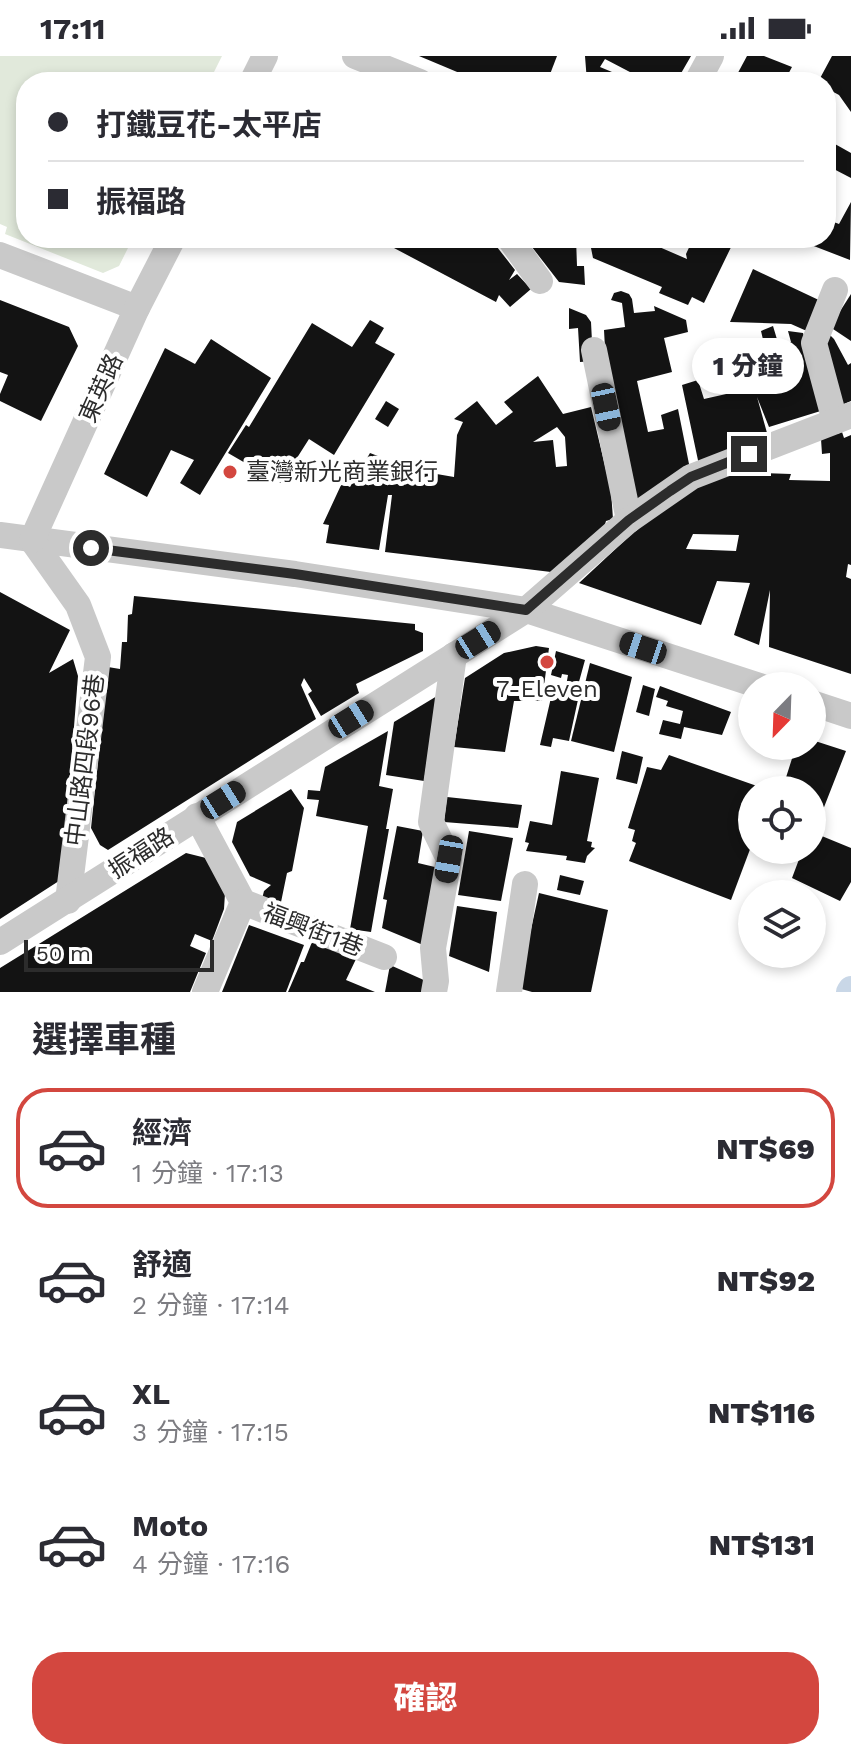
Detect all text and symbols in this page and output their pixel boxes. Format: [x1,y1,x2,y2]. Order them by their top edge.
text: 17:11 [40,11,106,46]
text: 打鐵豆花-太平店 [96,107,322,142]
text: 振福路 [96,184,186,219]
callout: 1 分鐘 [693,338,805,394]
street label: 東英路 [74,349,128,427]
text: 1 分鐘 [713,351,783,381]
car [589,381,623,433]
route end [731,436,767,472]
place label: 臺灣新光商業銀行 [246,458,438,486]
marker: 臺灣新光商業銀行 [221,463,239,481]
route start [73,530,109,566]
car [451,617,505,663]
car [616,629,670,667]
marker: 7-Eleven [538,653,556,671]
street label: 中山路四段96巷 [61,672,109,848]
north arrow [738,672,826,760]
map controls [738,672,826,968]
place label: 7-Eleven [496,675,598,703]
car [324,696,378,742]
button: locate [738,776,826,864]
car [196,777,250,823]
street label: 振福路 [103,822,179,884]
car [433,833,465,885]
button: layers [738,880,826,968]
street label: 福興街1巷 [259,898,367,962]
scale bar [24,936,214,972]
text: 50 m [36,941,91,966]
text: 選擇車種 [32,1019,176,1061]
icon: car [36,1112,108,1184]
text: 經濟 [132,1115,192,1150]
text: NT$69 [716,1131,815,1166]
text: 1 分鐘 · 17:13 [132,1158,284,1188]
icon: car [36,1244,108,1316]
text: 舒適 [132,1247,192,1282]
text: NT$92 [717,1263,815,1298]
text: 2 分鐘 · 17:14 [132,1290,290,1320]
icon: car [36,1376,108,1448]
text: XL [132,1376,170,1411]
text: NT$116 [708,1395,815,1430]
text: 3 分鐘 · 17:15 [132,1417,289,1447]
icon: car [36,1508,108,1580]
text: Moto [132,1508,208,1543]
text: NT$131 [709,1527,815,1562]
text: 4 分鐘 · 17:16 [132,1549,290,1579]
button: 確認 [32,1652,819,1744]

